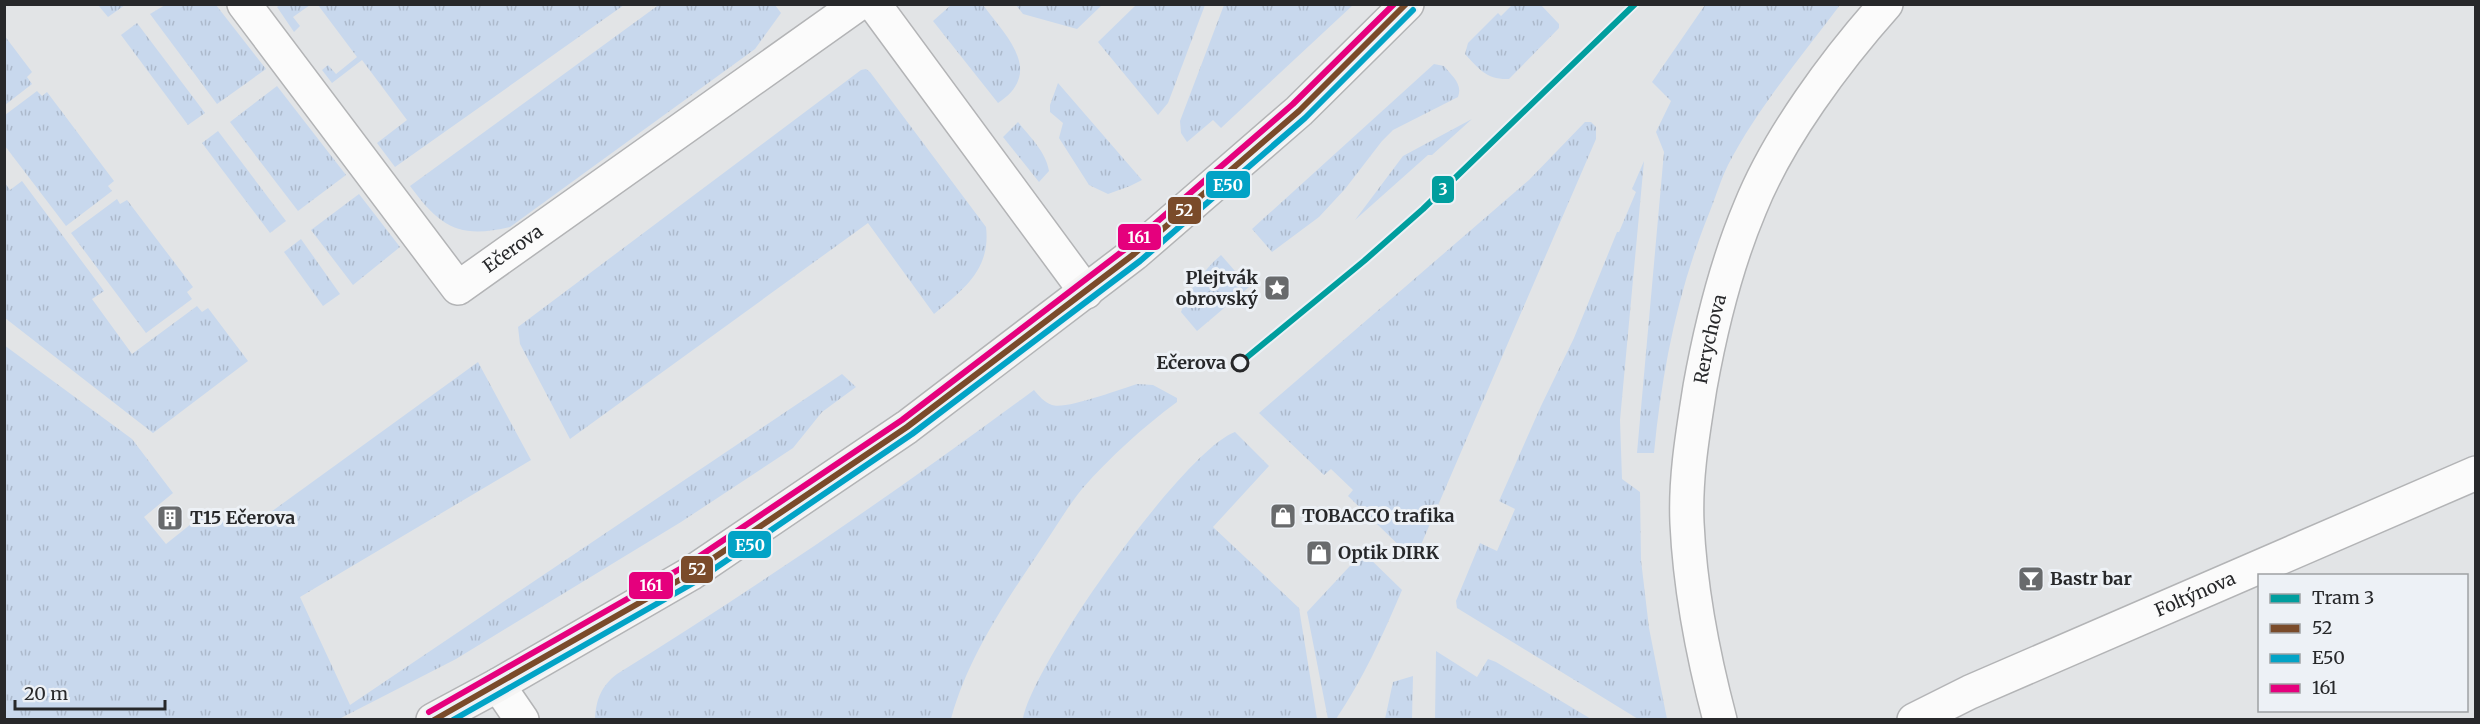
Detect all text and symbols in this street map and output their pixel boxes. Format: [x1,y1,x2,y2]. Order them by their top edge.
line badge: E50 [1205,170,1251,199]
text: E50 [1213,175,1243,195]
line badge: 3 [1431,175,1455,204]
text: 3 [1438,179,1448,199]
line badge: 52 [1167,196,1202,225]
text: 52 [1175,200,1193,220]
street label: Ečerova [478,219,547,278]
line badge: 161 [1117,223,1162,251]
text: 161 [1127,227,1151,247]
place label: Plejtvák obrovský [1176,266,1258,310]
place icon: Plejtvák obrovský [1262,273,1292,303]
street label: Rerychova [1689,291,1731,386]
place label: Ečerova [1156,351,1226,374]
marker: Ečerova [1231,354,1249,372]
shop icon: TOBACCO trafika [1268,501,1298,531]
building icon: T15 Ečerova [155,503,185,533]
place label: TOBACCO trafika [1302,504,1455,527]
place label: T15 Ečerova [190,506,295,529]
line badge: E50 [727,530,772,559]
text: E50 [735,535,765,555]
shop icon: Optik DIRK [1304,538,1334,568]
place label: Optik DIRK [1338,541,1440,564]
line badge: 52 [680,555,714,584]
text: 52 [688,559,706,579]
bar icon: Bastr bar [2016,564,2046,594]
street label: Foltýnova [2151,566,2239,622]
place label: Bastr bar [2050,567,2132,590]
line badge: 161 [628,571,674,600]
legend [2258,574,2468,712]
text: 161 [639,575,663,595]
text: Tram 3 [2312,586,2374,609]
text: 52 [2312,616,2332,639]
text: E50 [2312,646,2345,669]
scale bar [15,673,165,711]
text: 161 [2312,676,2337,699]
text: 20 m [24,682,68,705]

